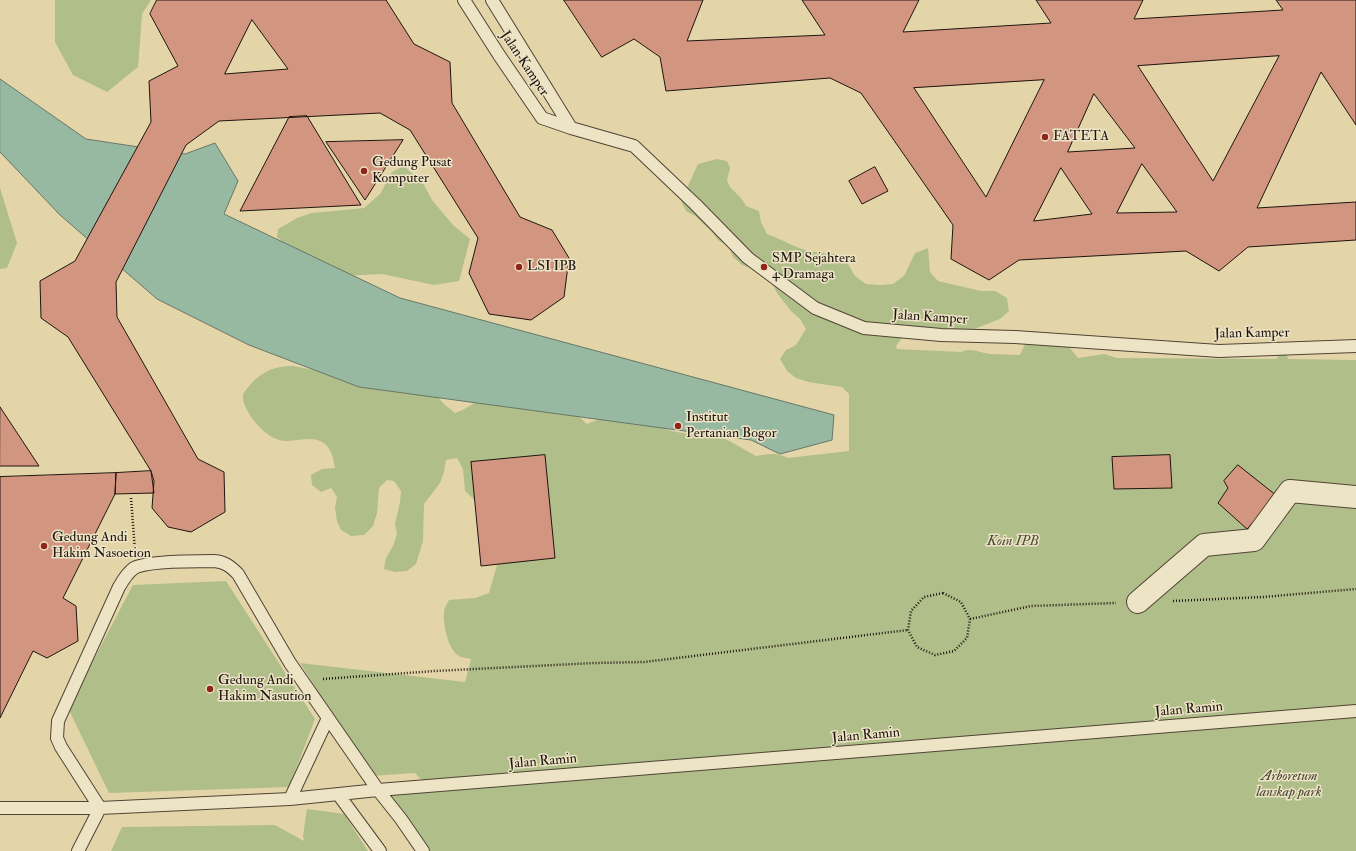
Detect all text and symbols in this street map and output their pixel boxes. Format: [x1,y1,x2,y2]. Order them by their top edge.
street label: Jalan Kamper [496,28,552,100]
place label: FATETA [1053,129,1109,145]
marker: FATETA [1040,132,1050,142]
place label: Gedung Pusat Komputer [372,155,451,188]
marker: Gedung Pusat Komputer [359,166,369,176]
place label: SMP Sejahtera 4 Dramaga [772,251,856,284]
place label: LSI IPB [527,259,577,275]
marker: LSI IPB [514,262,524,272]
marker: SMP Sejahtera 4 Dramaga [759,262,769,272]
street label: Jalan Kamper [892,307,968,329]
street label: Jalan Kamper [1214,325,1290,343]
place label: Institut Pertanian Bogor [686,410,777,442]
marker: Institut Pertanian Bogor [673,421,683,431]
place label: Gedung Andi Hakim Nasoetion [52,530,151,562]
park label: Koin IPB [987,534,1039,550]
marker: Gedung Andi Hakim Nasoetion [39,541,49,551]
place label: Gedung Andi Hakim Nasution [218,673,312,706]
marker: Gedung Andi Hakim Nasution [205,684,215,694]
street label: Jalan Ramin [1154,699,1224,721]
street label: Jalan Ramin [831,725,901,747]
street label: Jalan Ramin [508,751,578,773]
park label: Arboretum lanskap park [1256,769,1322,802]

